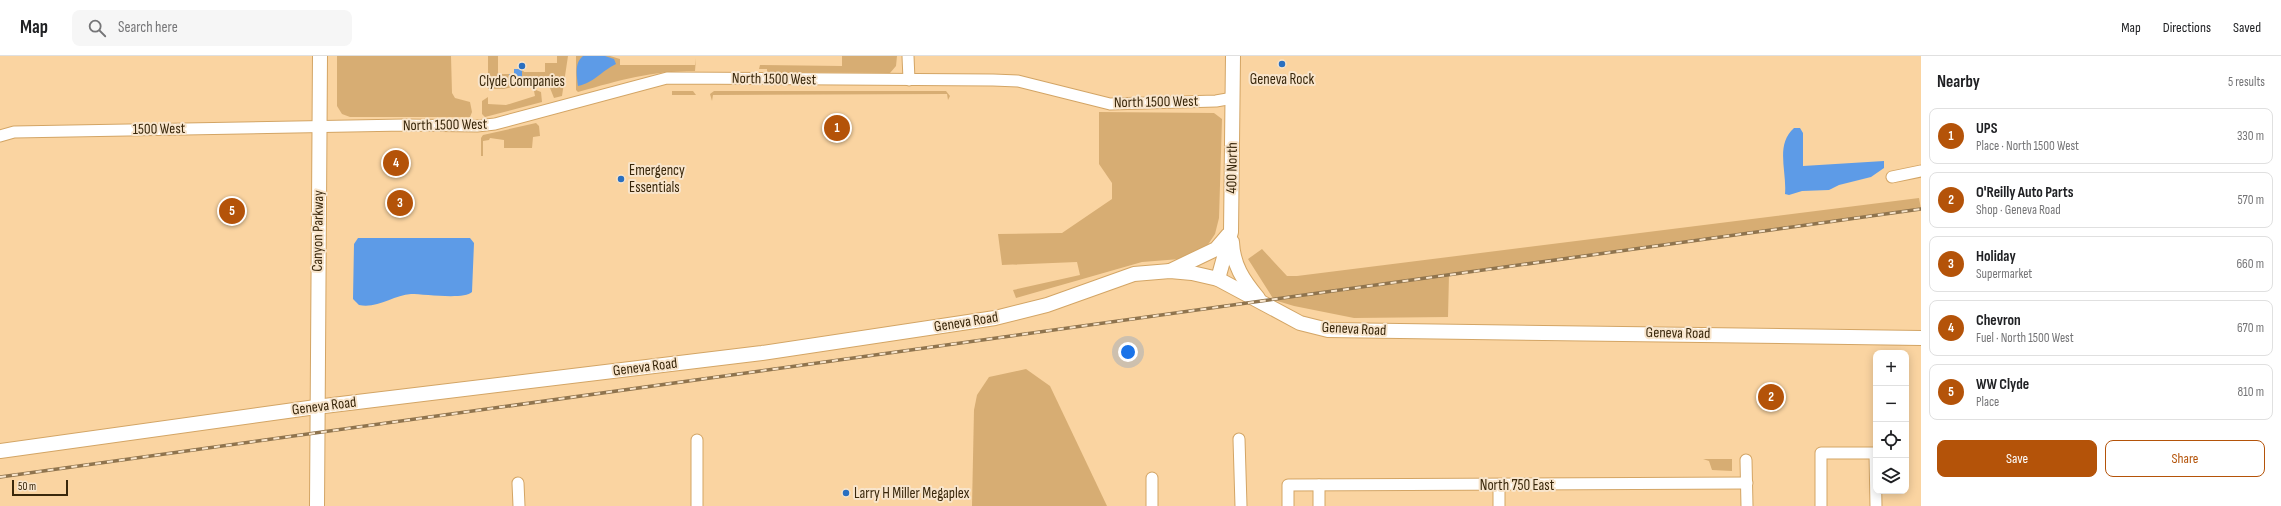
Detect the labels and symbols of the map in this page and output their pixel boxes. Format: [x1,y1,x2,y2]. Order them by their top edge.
marker: Geneva Rock [1277,59,1287,69]
marker: Clyde Companies [517,61,527,71]
street label: North 1500 West [732,69,817,89]
place label: Geneva Rock [1250,70,1314,89]
place label: Clyde Companies [479,72,565,91]
street label: North 1500 West [1114,92,1199,112]
pin: 1 [824,113,850,143]
street label: North 1500 West [403,115,488,135]
street label: 1500 West [133,119,186,139]
street label: 400 North [1222,142,1242,194]
pin: 4 [383,148,409,178]
place label: Emergency Essentials [629,161,685,197]
marker: Emergency Essentials [616,174,626,184]
pin: 3 [387,188,413,218]
street label: Canyon Parkway [308,190,328,272]
pin: 5 [219,196,245,226]
street label: Geneva Road [933,308,999,336]
street label: Geneva Road [1321,318,1387,340]
street label: Geneva Road [1646,323,1710,343]
your location [1118,342,1138,362]
street label: Geneva Road [612,354,678,380]
pin: 2 [1758,382,1784,412]
street label: Geneva Road [291,393,357,419]
street label: North 750 East [1480,476,1555,495]
scale bar [12,478,68,497]
place label: Larry H Miller Megaplex [854,484,970,503]
marker: Larry H Miller Megaplex [841,488,851,498]

